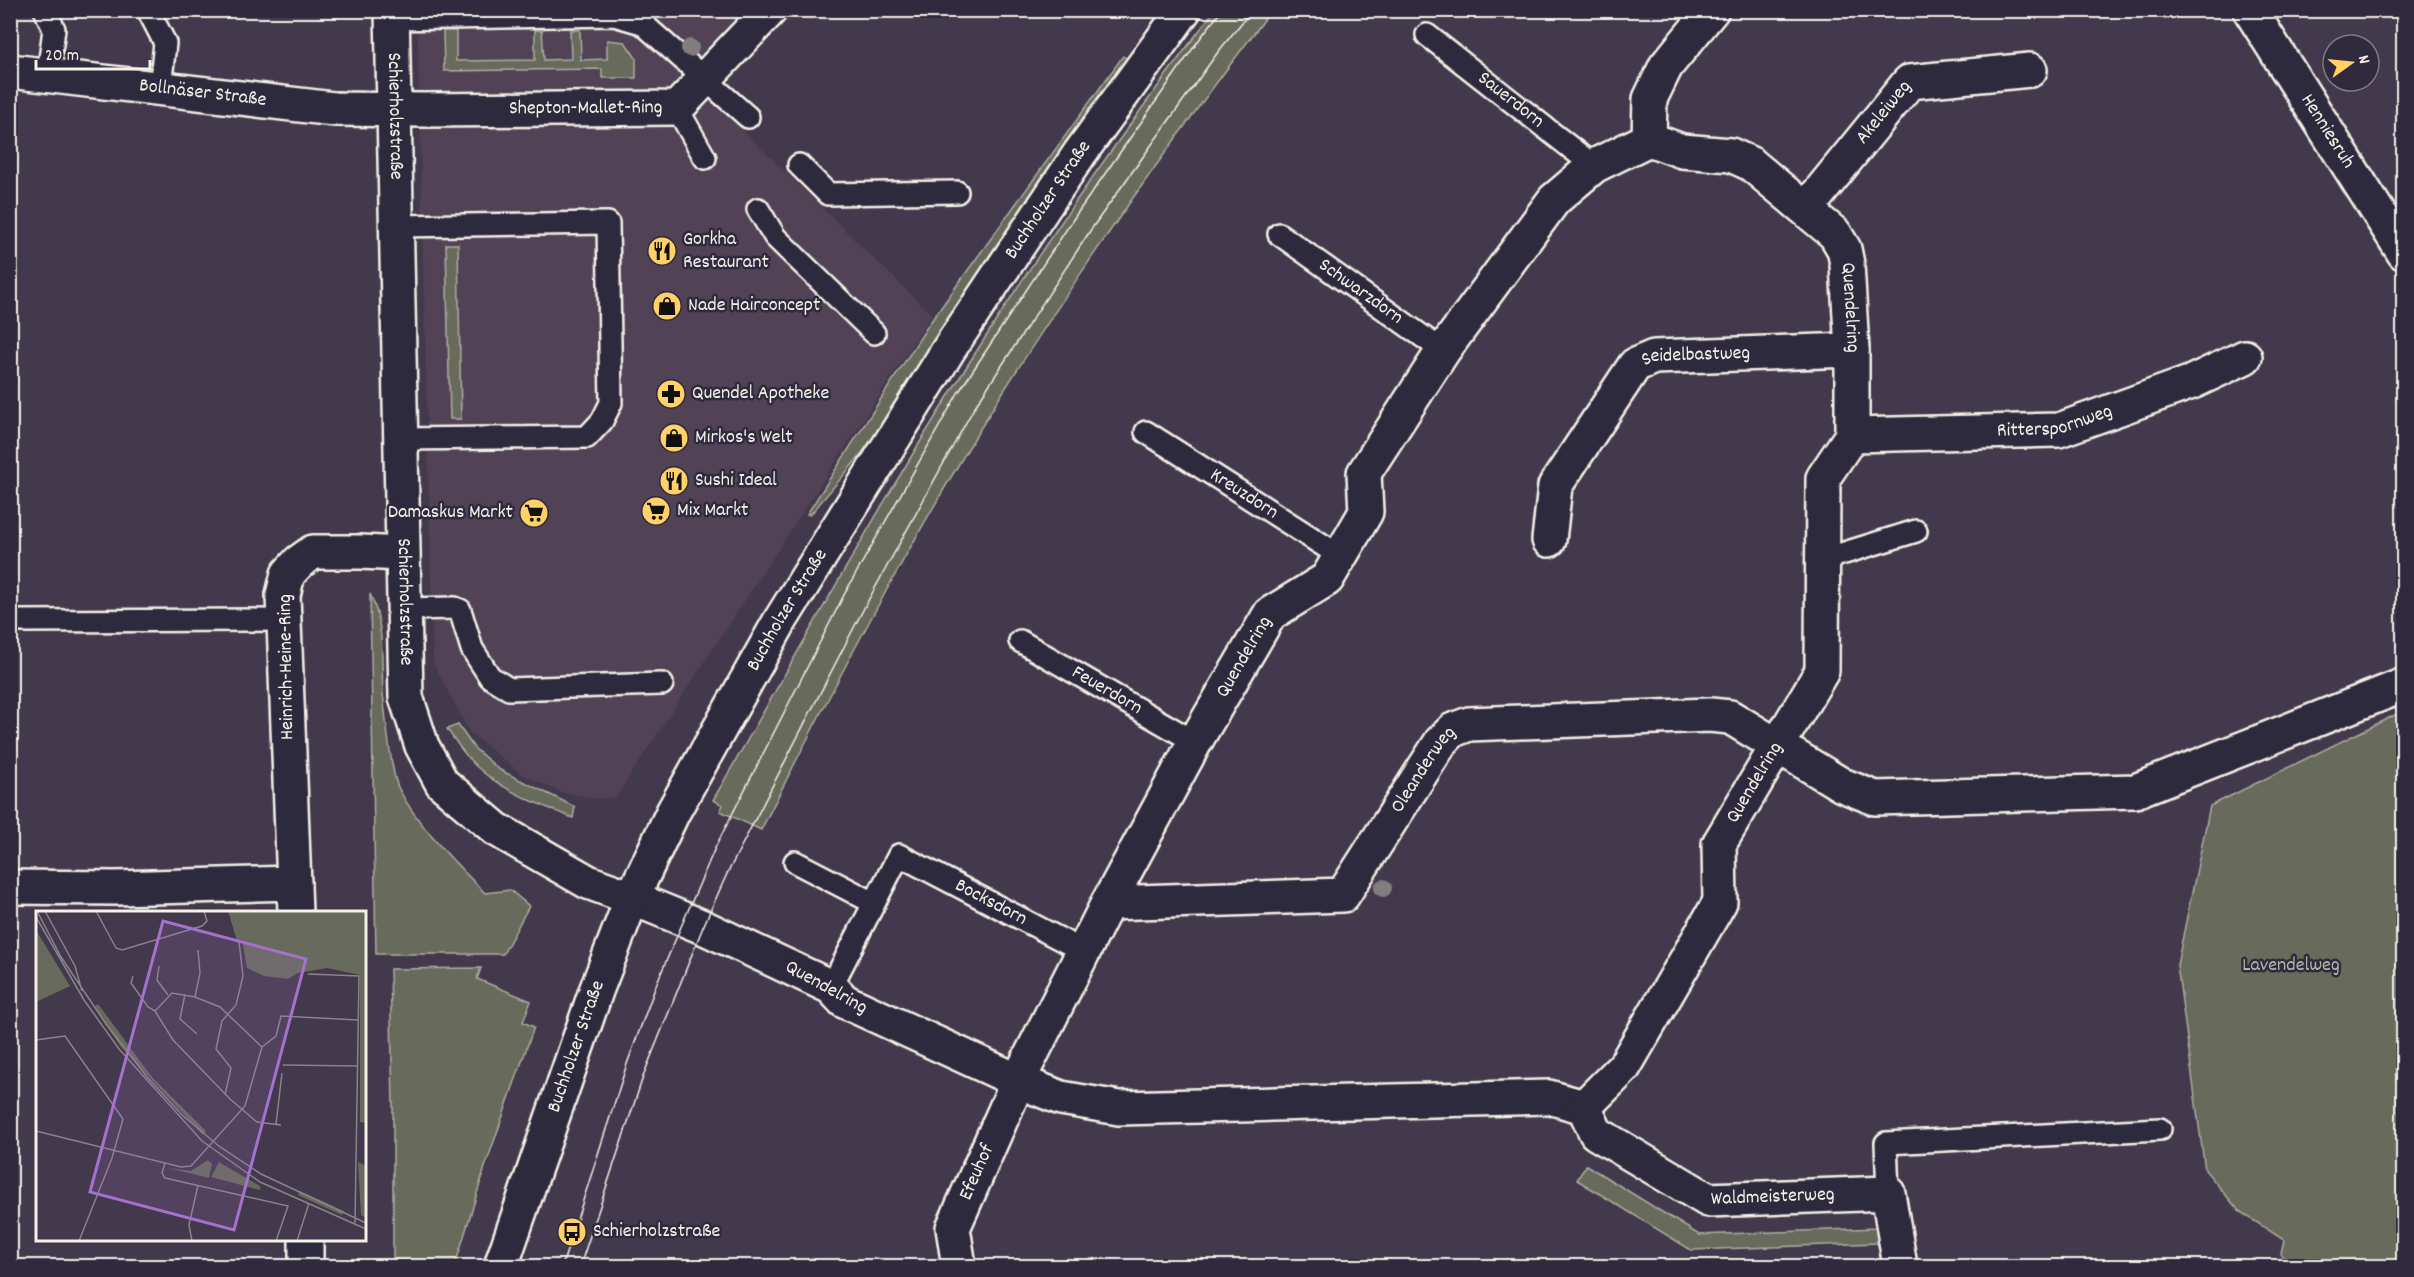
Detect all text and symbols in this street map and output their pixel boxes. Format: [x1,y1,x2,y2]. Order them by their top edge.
scale bar [36,33,150,71]
north arrow [2321,33,2381,93]
text: 20 m [45,44,79,69]
street label: Schierholzstraße [379,52,409,180]
text: N [2351,53,2375,67]
street label: Sauerdorn [1471,65,1550,136]
street label: Bollnäser Straße [138,72,268,115]
street label: Akeleiweg [1849,74,1919,151]
street label: Henniesruh [2293,89,2361,174]
street label: Shepton-Mallet-Ring [509,94,663,123]
street label: Buchholzer Straße [998,135,1099,265]
place label: Gorkha Restaurant [683,226,769,277]
restaurant icon: Gorkha Restaurant [646,235,678,267]
street label: Schwarzdorn [1312,252,1409,332]
street label: Quendelring [1833,262,1866,354]
shop icon: Nade Hairconcept [651,290,683,322]
place label: Nade Hairconcept [688,292,820,320]
street label: Seidelbastweg [1637,340,1751,375]
pharmacy icon: Quendel Apotheke [655,378,687,410]
place label: Quendel Apotheke [692,380,829,408]
street label: Ritterspornweg [1997,398,2116,445]
shop icon: Mirkos's Welt [658,422,690,454]
place label: Mirkos's Welt [695,424,793,452]
street label: Kreuzdorn [1204,462,1284,527]
restaurant icon: Sushi Ideal [658,465,690,497]
place label: Sushi Ideal [695,467,777,495]
supermarket icon: Mix Markt [640,495,672,527]
supermarket icon: Damaskus Markt [518,497,550,529]
place label: Mix Markt [677,497,748,525]
place label: Damaskus Markt [388,499,513,527]
street label: Schierholzstraße [389,538,419,666]
street label: Buchholzer Straße [740,544,835,677]
street label: Heinrich-Heine-Ring [272,594,302,740]
street label: Quendelring [1210,611,1280,703]
street label: Feuerdorn [1066,659,1147,722]
street label: Oleanderweg [1385,720,1463,819]
street label: Quendelring [1720,737,1790,829]
street label: Bocksdorn [950,872,1032,933]
inset map [36,911,366,1241]
park label: Lavendelweg [2242,952,2340,980]
street label: Quendelring [780,954,872,1022]
street label: Buchholzer Straße [541,976,613,1116]
street label: Efeuhof [953,1139,1003,1205]
street label: Waldmeisterweg [1710,1181,1835,1214]
bus stop icon: Schierholzstraße [556,1216,588,1248]
place label: Schierholzstraße [593,1218,720,1246]

